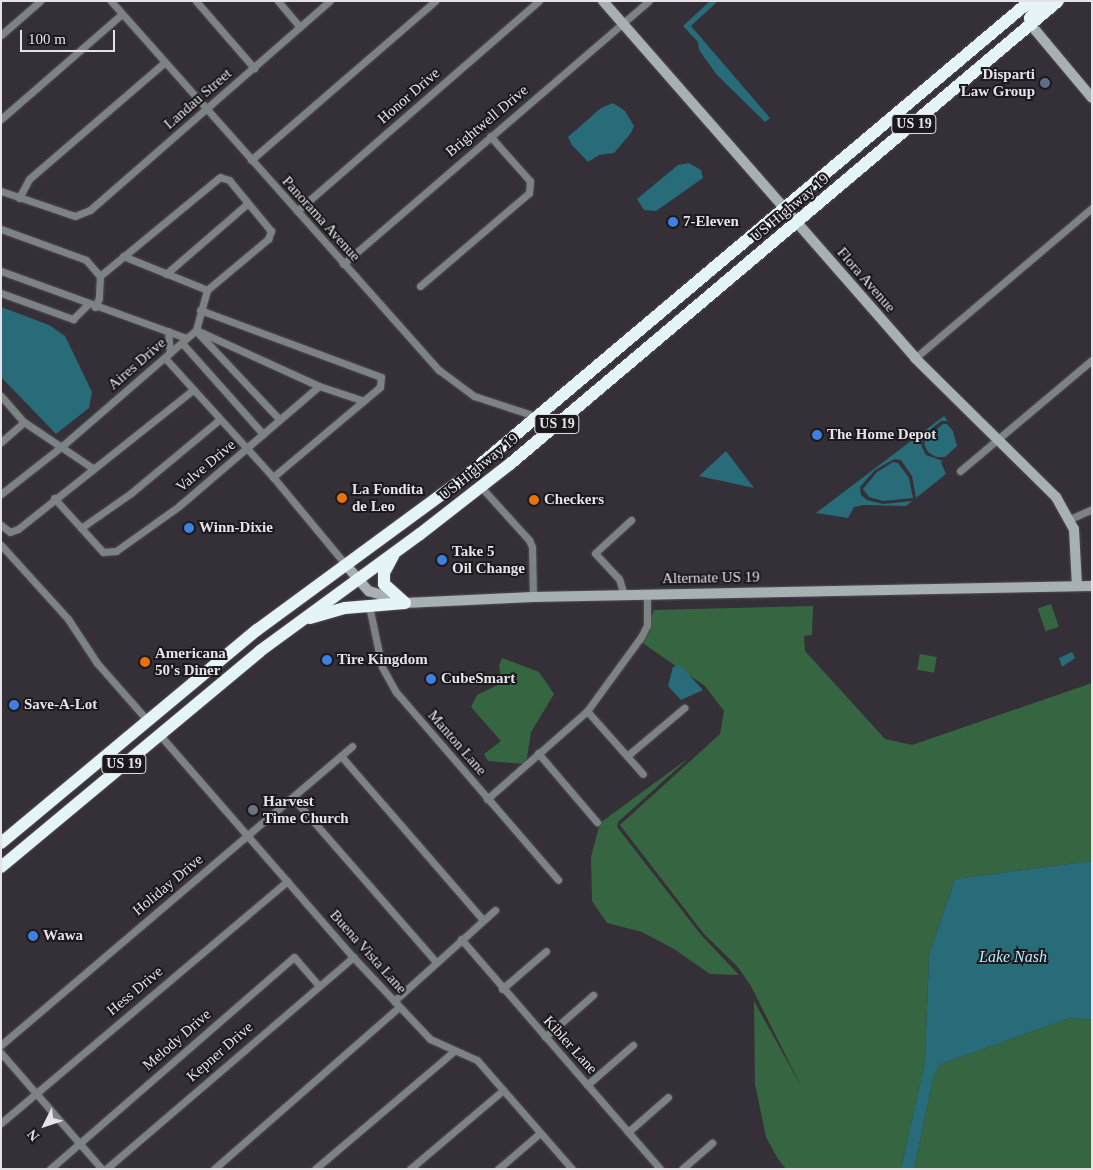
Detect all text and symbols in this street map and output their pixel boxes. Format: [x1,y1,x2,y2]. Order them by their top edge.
scale bar [22,20,118,52]
text: 100 m [28,31,66,47]
street label: Honor Drive [374,64,444,128]
street label: Landau Street [161,65,235,133]
place label: Disparti Law Group [961,65,1035,100]
marker: Disparti Law Group [1039,77,1051,89]
street label: Brightwell Drive [442,81,532,161]
road number: US 19 [890,112,938,136]
street label: US Highway 19 [747,170,833,246]
street label: Panorama Avenue [278,172,364,266]
place label: 7-Eleven [683,213,739,231]
marker: 7-Eleven [667,216,679,228]
street label: Flora Avenue [833,244,899,316]
street label: Aires Drive [105,334,169,394]
road number: US 19 [533,412,581,436]
place label: The Home Depot [827,426,936,444]
marker: The Home Depot [811,429,823,441]
street label: US Highway 19 [436,430,522,504]
street label: Valve Drive [173,436,239,496]
place label: La Fondita de Leo [352,480,423,515]
place label: Checkers [544,491,604,509]
marker: La Fondita de Leo [336,492,348,504]
marker: Checkers [528,494,540,506]
place label: Winn-Dixie [199,519,273,537]
marker: Winn-Dixie [183,522,195,534]
place label: Take 5 Oil Change [452,542,525,577]
marker: Take 5 Oil Change [436,554,448,566]
street label: Alternate US 19 [662,568,760,588]
place label: Americana 50's Diner [155,644,226,679]
place label: Tire Kingdom [337,651,428,669]
marker: Tire Kingdom [321,654,333,666]
marker: Americana 50's Diner [139,656,151,668]
place label: CubeSmart [441,670,515,688]
marker: CubeSmart [425,673,437,685]
place label: Save-A-Lot [24,696,97,714]
marker: Save-A-Lot [8,699,20,711]
street label: Manton Lane [424,707,490,779]
road number: US 19 [100,752,148,776]
place label: Harvest Time Church [263,792,349,827]
marker: Harvest Time Church [247,804,259,816]
street label: Holiday Drive [129,850,207,920]
street label: Buena Vista Lane [326,906,410,998]
place label: Wawa [43,927,83,945]
marker: Wawa [27,930,39,942]
water label: Lake Nash [979,947,1047,967]
street label: Hess Drive [104,963,166,1019]
street label: Melody Drive [139,1005,215,1075]
street label: Kibler Lane [539,1012,601,1078]
street label: Kepner Drive [183,1018,257,1086]
north arrow [20,1100,70,1150]
text: N [24,1126,42,1144]

